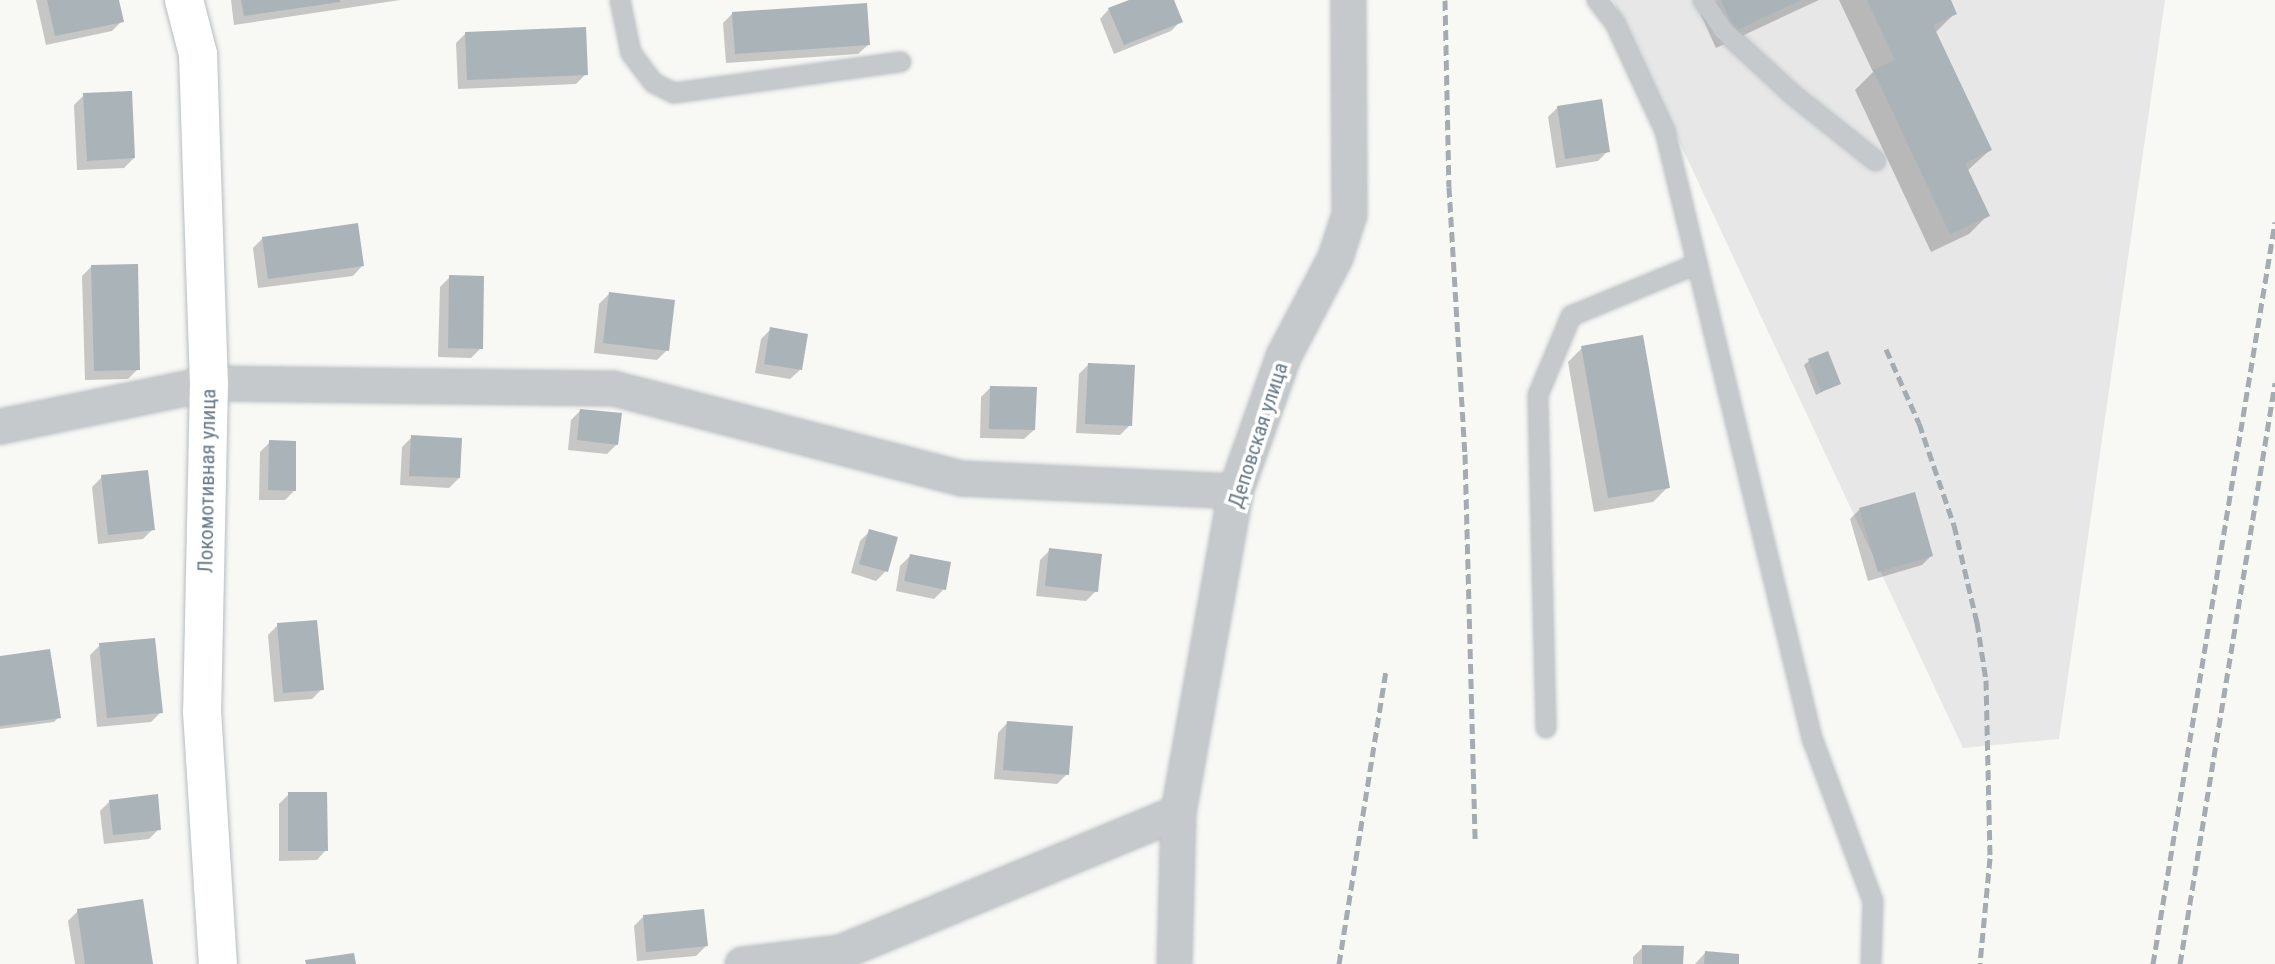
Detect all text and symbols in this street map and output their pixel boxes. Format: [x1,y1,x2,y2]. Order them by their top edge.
street label: Деповская улица [1223,359,1293,511]
street label: Локомотивная улица [193,389,221,573]

